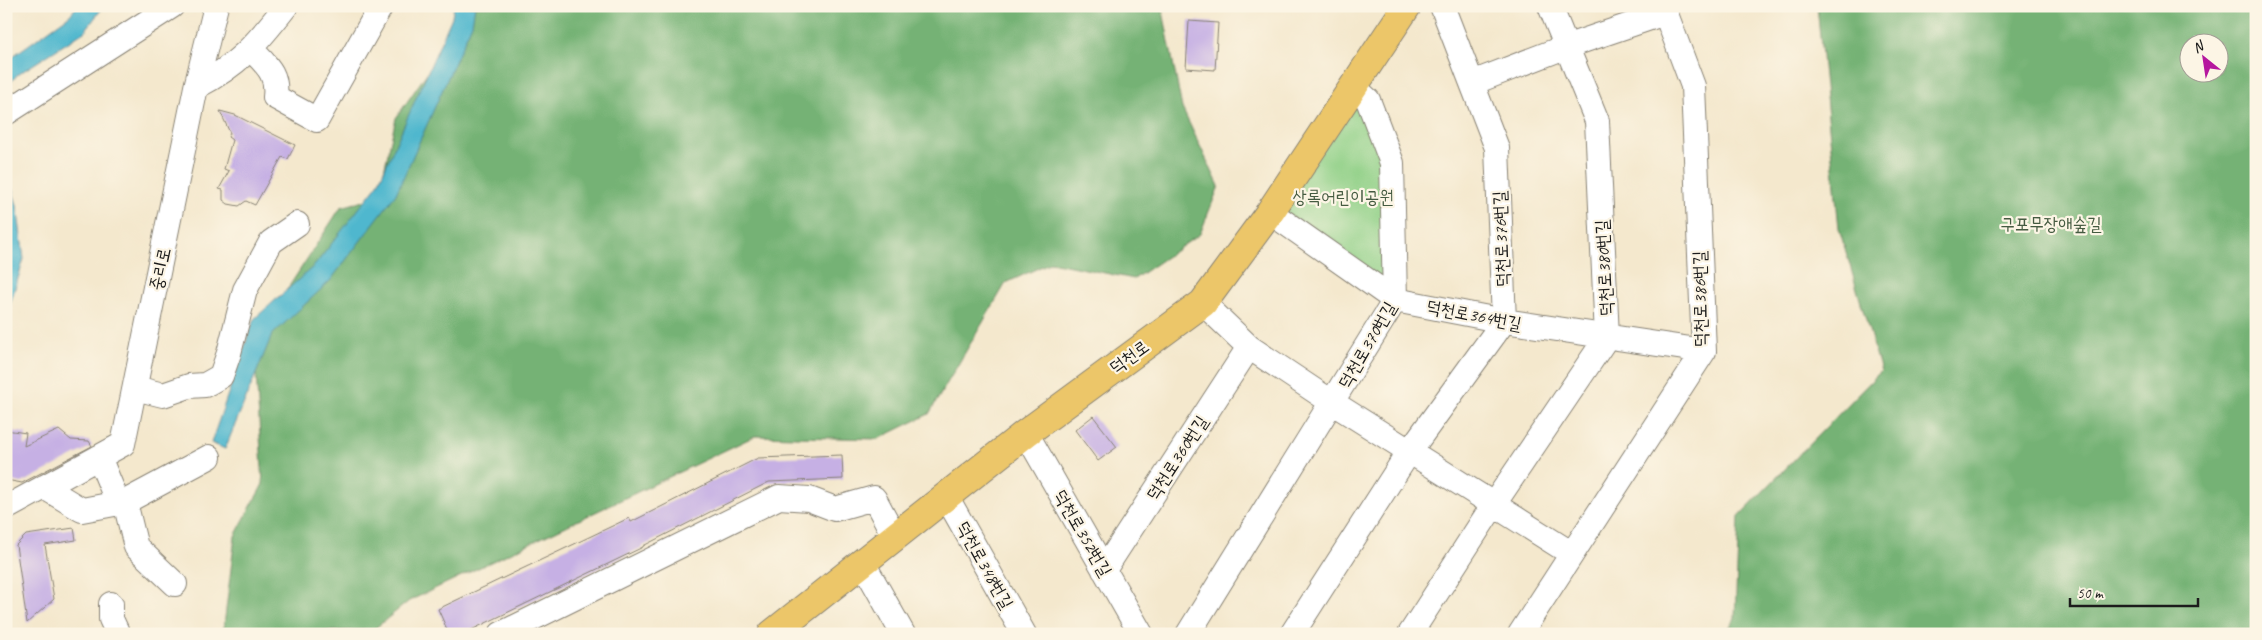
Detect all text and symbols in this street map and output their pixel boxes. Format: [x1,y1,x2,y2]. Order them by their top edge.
north arrow [2180,32,2230,82]
text: N [2190,36,2208,57]
park label: 상록어린이공원 [1292,186,1394,208]
street label: 덕천로376번길 [1488,190,1514,288]
park label: 구포무장애숲길 [2000,213,2102,235]
street label: 덕천로380번길 [1590,219,1618,317]
street label: 중리로 [145,245,175,293]
street label: 덕천로386번길 [1688,250,1712,348]
street label: 덕천로364번길 [1424,295,1524,335]
street label: 덕천로370번길 [1333,297,1401,392]
street label: 덕천로 [1105,335,1153,379]
street label: 덕천로360번길 [1141,411,1213,505]
street label: 덕천로352번길 [1049,486,1117,581]
street label: 덕천로348번길 [952,517,1018,613]
scale bar [2070,575,2197,607]
text: 50 m [2077,584,2104,603]

